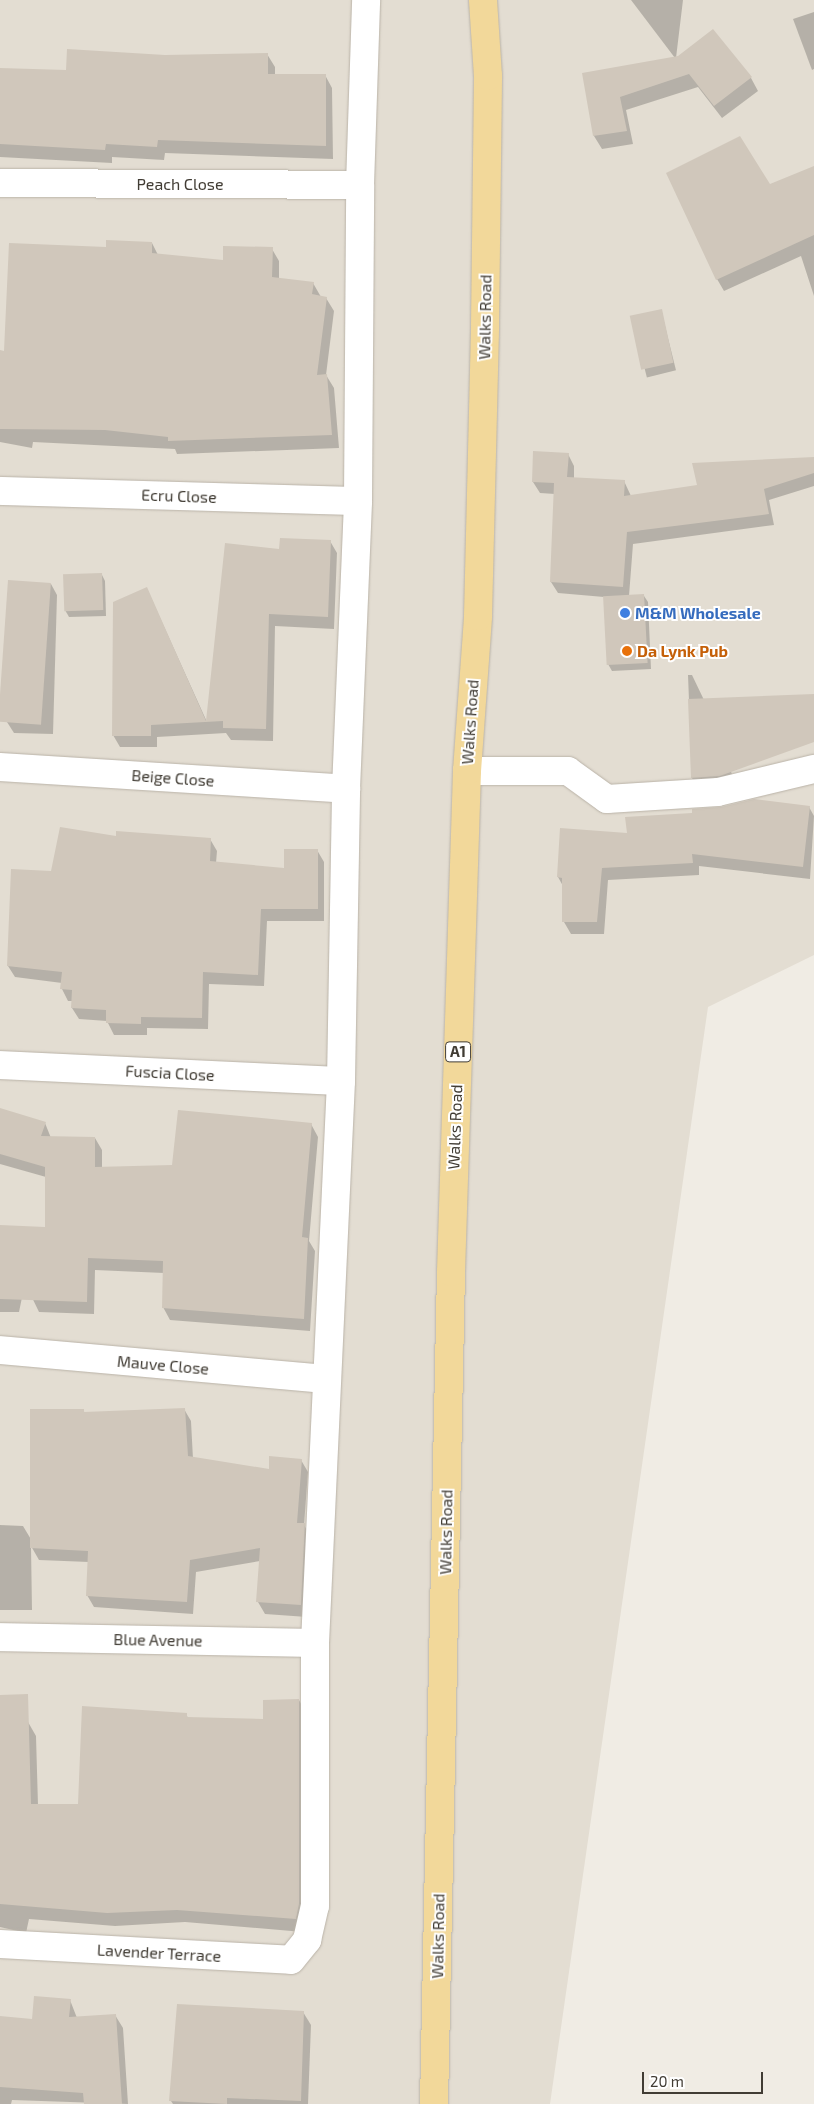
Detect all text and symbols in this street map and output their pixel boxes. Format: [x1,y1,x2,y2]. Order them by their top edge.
street label: Peach Close [136,174,224,194]
street label: Walks Road [475,274,495,360]
street label: Ecru Close [141,485,217,507]
place label: M&M Wholesale [635,603,761,623]
marker: M&M Wholesale [619,607,631,619]
place label: Da Lynk Pub [637,641,728,661]
marker: Da Lynk Pub [621,645,633,657]
street label: Walks Road [457,679,483,765]
street label: Beige Close [131,766,215,790]
road number: A1 [444,1040,472,1064]
street label: Fuscia Close [125,1061,215,1085]
street label: Walks Road [444,1084,466,1170]
street label: Mauve Close [116,1351,210,1379]
street label: Walks Road [436,1489,456,1575]
street label: Blue Avenue [113,1630,203,1650]
street label: Walks Road [428,1893,448,1979]
street label: Lavender Terrace [96,1940,222,1966]
scale bar [644,2062,765,2094]
text: 20 m [650,2072,684,2090]

